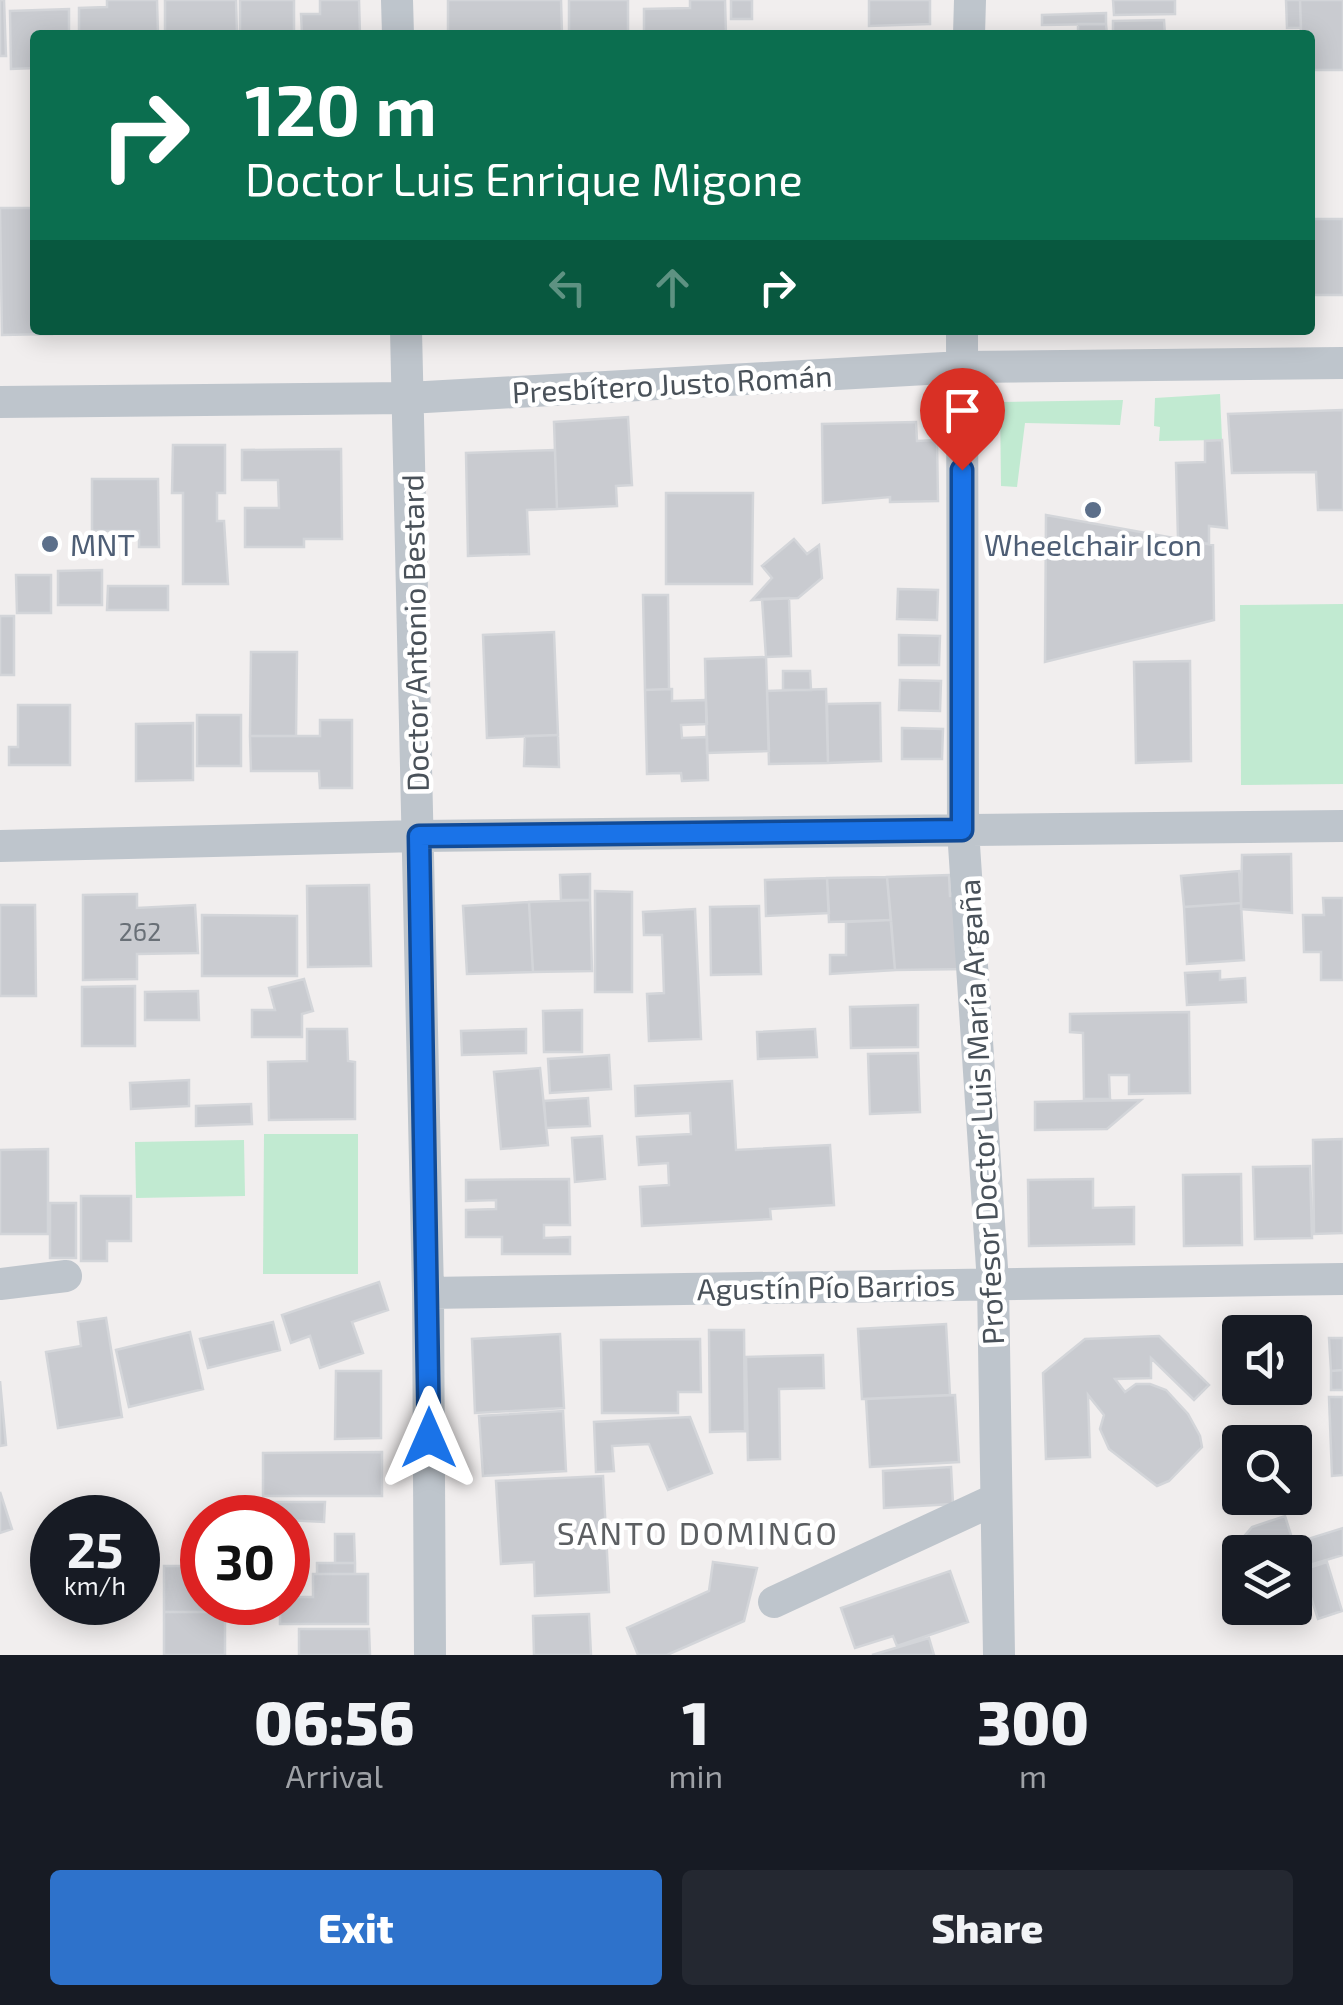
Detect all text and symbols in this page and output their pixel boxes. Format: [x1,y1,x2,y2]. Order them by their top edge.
text: 120 m [245,66,437,150]
icon: right [80,70,210,200]
text: Doctor Luis Enrique Migone [245,151,803,205]
icon: left [540,260,595,315]
icon: ahead [645,260,700,315]
icon: right [750,260,805,315]
street label: Presbítero Justo Román [511,357,833,409]
pin [920,368,1005,471]
icon: arrive [935,383,990,438]
street label: Doctor Antonio Bestard [393,474,435,792]
marker: Wheelchair Icon [1082,499,1104,521]
place label: MNT [70,526,135,562]
place label: Wheelchair Icon [984,526,1202,562]
marker: MNT [39,533,61,555]
street label: Profesor Doctor Luis María Argaña [950,878,1010,1346]
house number: 262 [119,916,161,946]
street label: Agustín Pío Barrios [696,1266,956,1306]
map controls [1222,1315,1312,1625]
button: sound [1222,1315,1312,1405]
position arrow [377,1386,481,1490]
button: search [1222,1425,1312,1515]
speed limit sign: 30 [180,1495,310,1625]
district label: SANTO DOMINGO [557,1513,839,1551]
text: 25 [67,1518,123,1578]
button: layers [1222,1535,1312,1625]
text: km/h [64,1570,126,1600]
text: 06:56 [254,1685,415,1757]
text: 1 [682,1685,709,1757]
text: 300 [977,1685,1089,1757]
text: Arrival [286,1756,383,1794]
text: min [669,1756,723,1794]
text: m [1019,1756,1047,1794]
button: Exit [50,1870,662,1985]
button: Share [682,1870,1293,1985]

